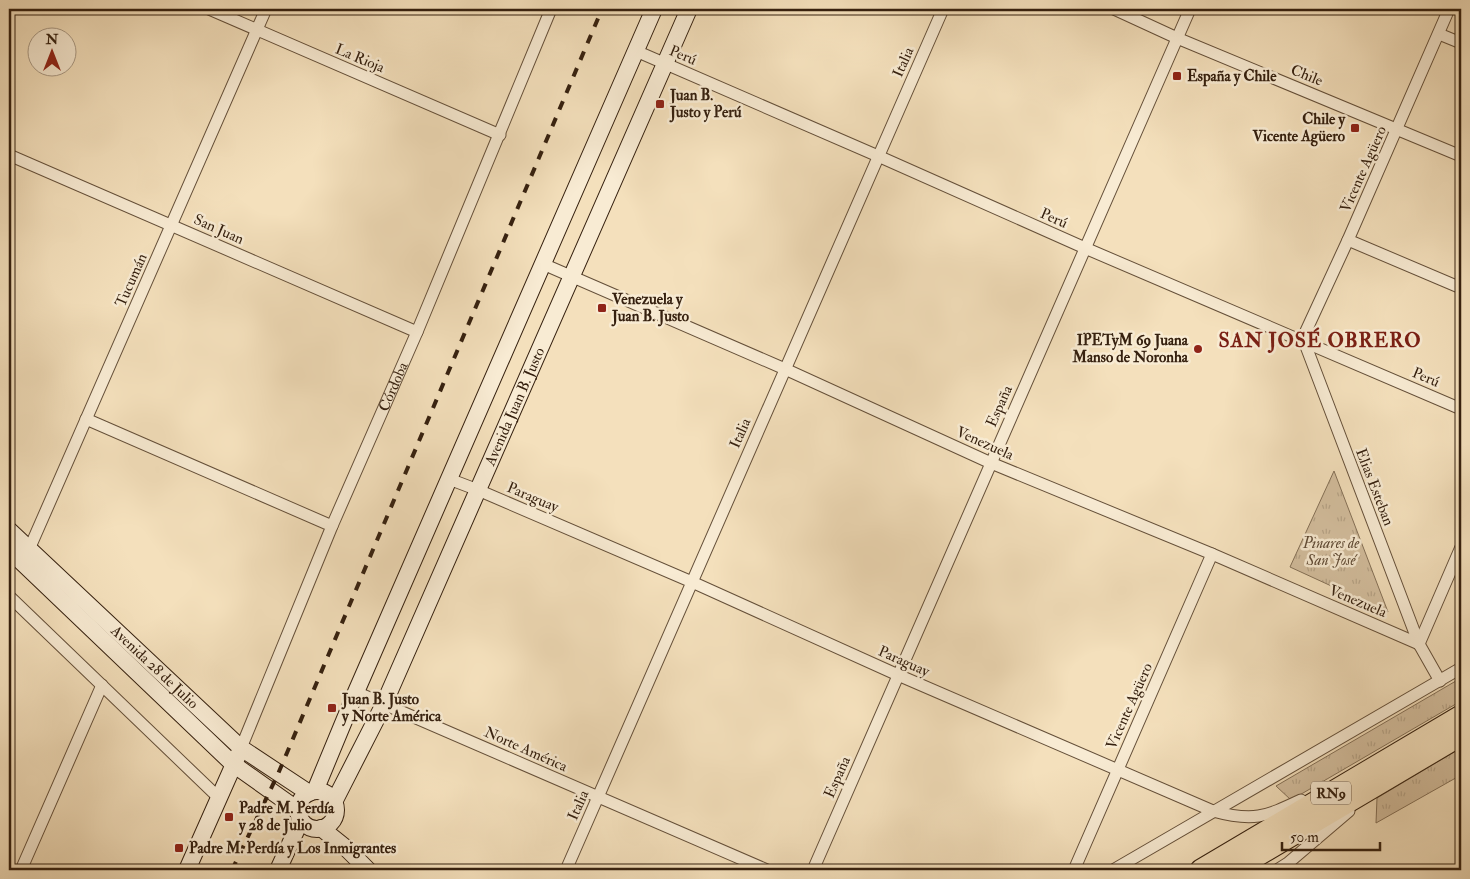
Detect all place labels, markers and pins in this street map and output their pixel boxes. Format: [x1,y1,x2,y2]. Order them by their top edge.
place label: España y Chile [1187,67,1277,87]
marker: España y Chile [1171,70,1183,82]
place label: Juan B. Justo y Perú [669,86,742,123]
marker: Juan B. Justo y Perú [654,98,666,110]
place label: Chile y Vicente Agüero [1251,110,1346,147]
marker: Chile y Vicente Agüero [1349,122,1361,134]
place label: Venezuela y Juan B. Justo [611,290,690,327]
marker: Venezuela y Juan B. Justo [596,302,608,314]
place label: IPETyM 69 Juana Manso de Noronha [1072,331,1189,367]
marker: IPETyM 69 Juana Manso de Noronha [1192,343,1204,355]
place label: Juan B. Justo y Norte América [341,690,442,727]
marker: Juan B. Justo y Norte América [326,702,338,714]
place label: Padre M. Perdía y 28 de Julio [238,799,335,836]
marker: Padre M. Perdía y 28 de Julio [223,811,235,823]
place label: Padre M. Perdía y Los Inmigrantes [189,839,396,859]
marker: Padre M. Perdía y Los Inmigrantes [173,842,185,854]

